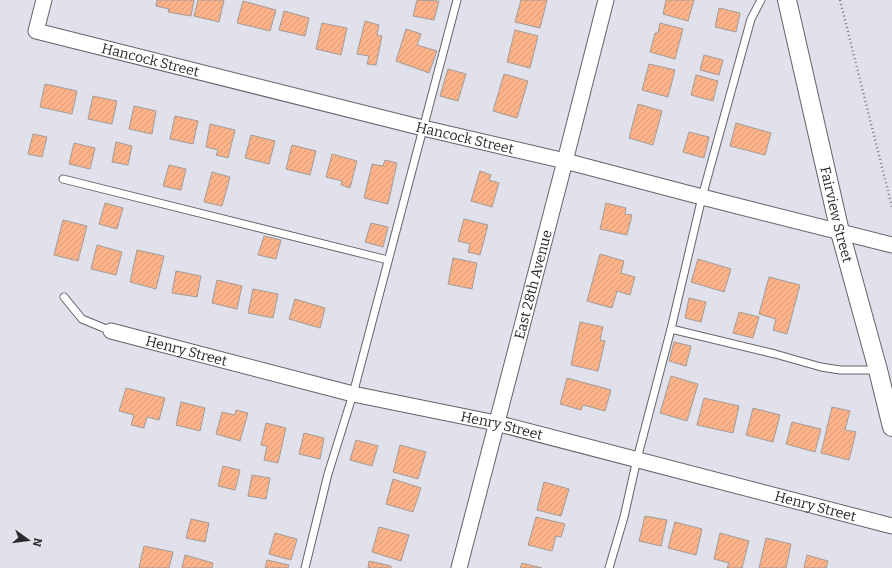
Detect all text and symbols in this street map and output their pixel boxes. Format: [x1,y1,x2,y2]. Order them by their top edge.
street label: Hancock Street [100,39,201,80]
street label: Hancock Street [414,118,515,157]
street label: Fairview Street [817,165,856,264]
street label: East 28th Avenue [510,228,555,341]
street label: Henry Street [144,332,229,369]
street label: Henry Street [459,408,544,443]
street label: Henry Street [773,487,858,525]
north arrow [8,520,48,560]
text: N [30,537,45,548]

